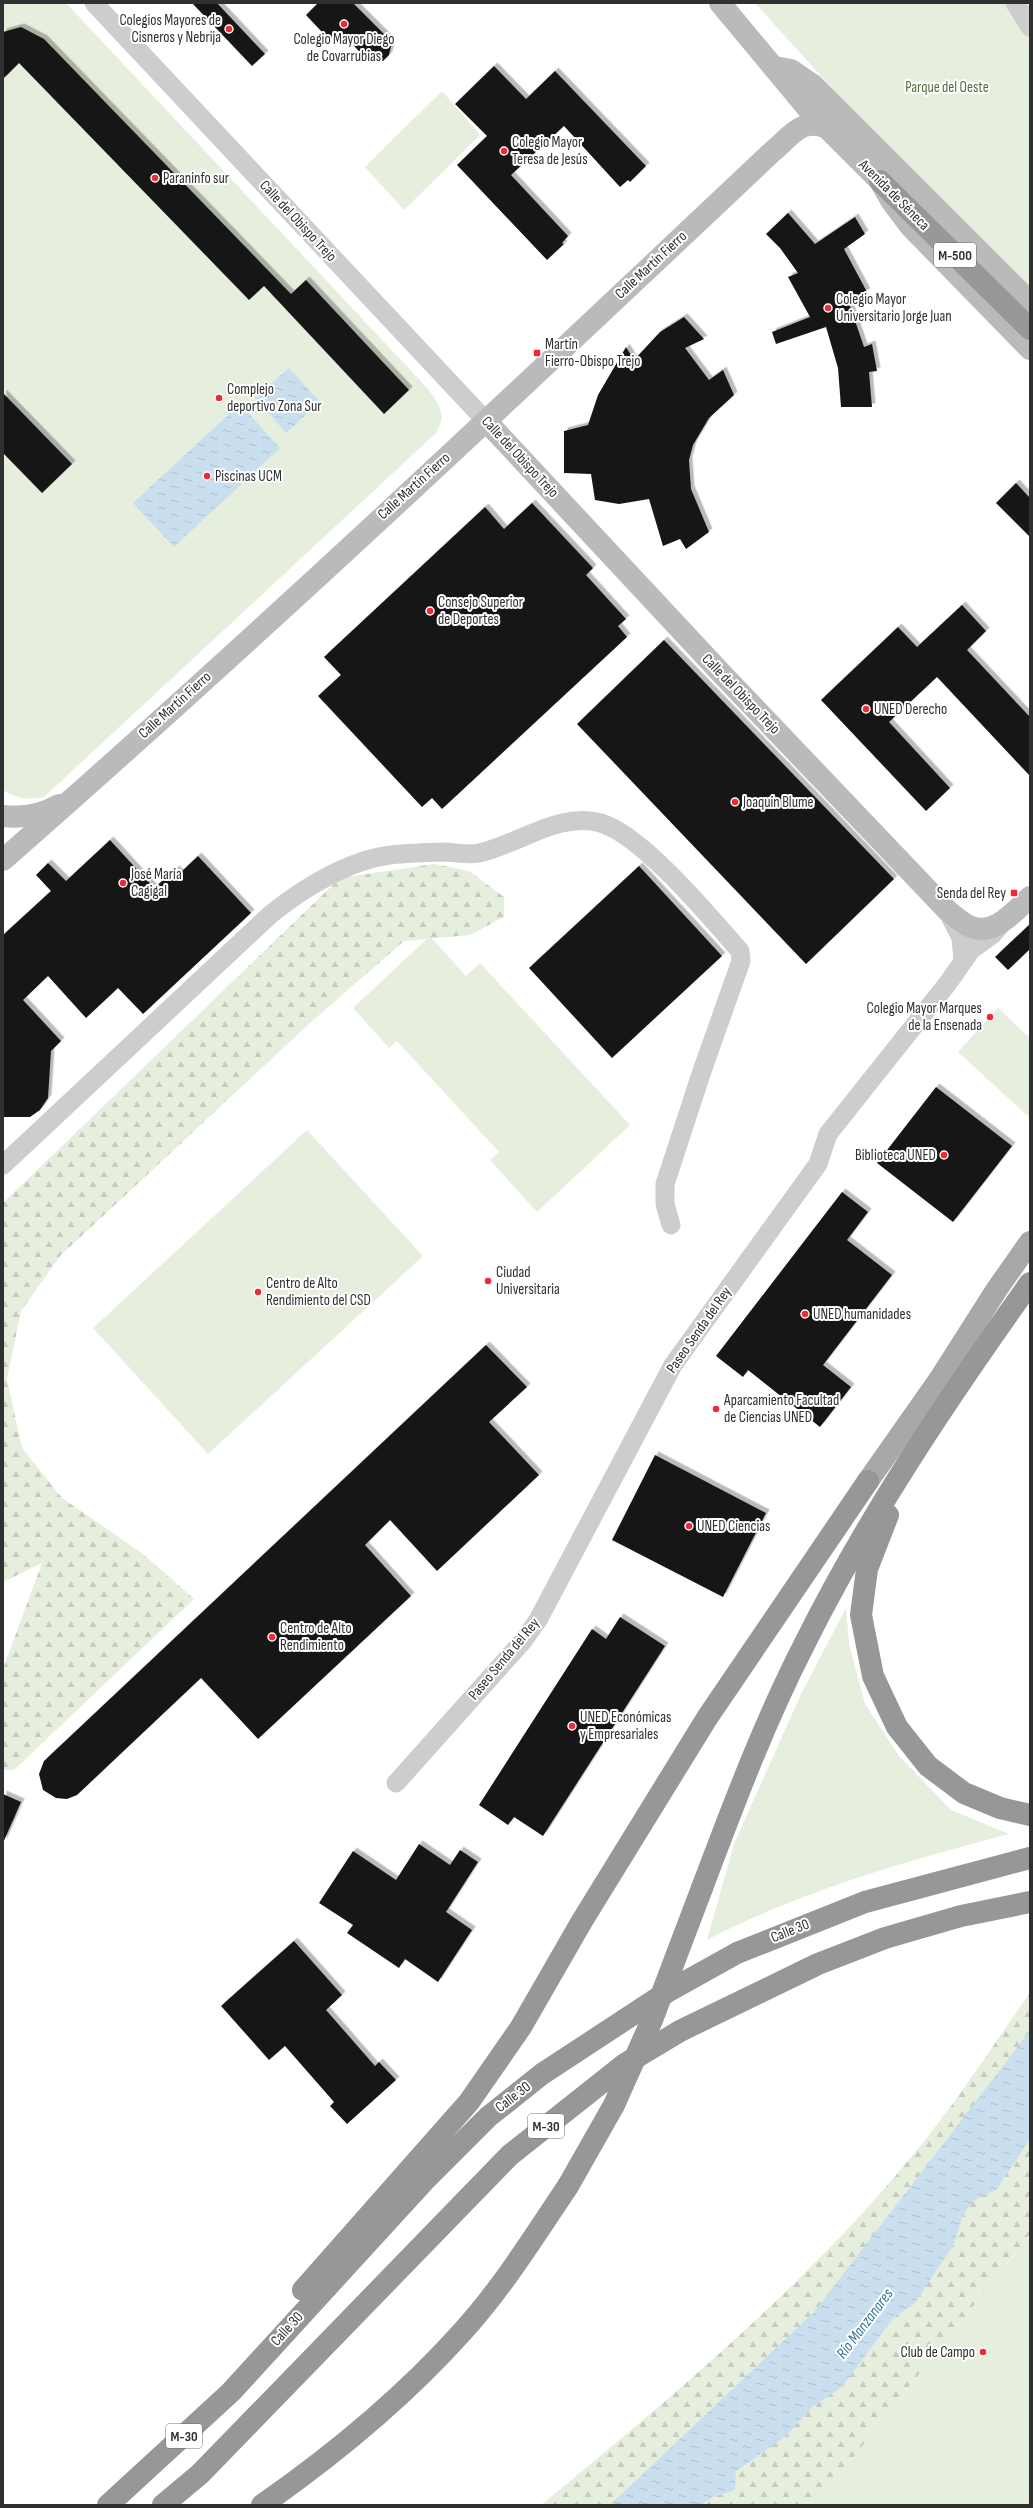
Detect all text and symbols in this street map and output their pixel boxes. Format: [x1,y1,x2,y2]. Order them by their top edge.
place label: Colegios Mayores de Cisneros y Nebrija [119,11,221,47]
marker: Colegio Mayor Diego de Covarrubias [339,19,349,29]
marker: Colegios Mayores de Cisneros y Nebrija [224,24,234,34]
place label: Colegio Mayor Diego de Covarrubias [293,30,395,66]
park label: Parque del Oeste [905,78,989,97]
place label: Colegio Mayor Teresa de Jesús [512,133,588,169]
marker: Colegio Mayor Teresa de Jesús [499,146,509,156]
street label: Avenida de Séneca [854,155,934,235]
place label: Paraninfo sur [163,169,230,188]
marker: Paraninfo sur [150,173,160,183]
street label: Calle del Obispo Trejo [255,176,341,266]
street label: Calle Martín Fierro [611,227,691,303]
road number: M-500 [934,243,976,267]
place label: Colegio Mayor Universitario Jorge Juan [836,290,952,326]
marker: Colegio Mayor Universitario Jorge Juan [823,303,833,313]
place label: Martín Fierro-Obispo Trejo [545,335,640,371]
marker: Martín Fierro-Obispo Trejo [532,348,542,358]
place label: Complejo deportivo Zona Sur [227,380,322,416]
marker: Complejo deportivo Zona Sur [214,393,224,403]
street label: Calle del Obispo Trejo [477,412,563,502]
street label: Calle Martín Fierro [374,448,454,524]
place label: Piscinas UCM [215,467,282,486]
marker: Piscinas UCM [202,471,212,481]
place label: Consejo Superior de Deportes [438,593,524,629]
marker: Consejo Superior de Deportes [425,606,435,616]
street label: Calle del Obispo Trejo [698,650,784,738]
street label: Calle Martín Fierro [135,667,215,743]
place label: UNED Derecho [874,700,947,719]
marker: UNED Derecho [861,704,871,714]
place label: Joaquín Blume [742,793,814,812]
marker: Joaquín Blume [730,797,740,807]
place label: José María Cagigal [130,865,182,901]
marker: José María Cagigal [118,878,128,888]
place label: Senda del Rey [937,884,1006,903]
marker: Senda del Rey [1009,888,1019,898]
place label: Colegio Mayor Marques de la Ensenada [867,999,982,1035]
marker: Colegio Mayor Marques de la Ensenada [985,1012,995,1022]
place label: Biblioteca UNED [855,1146,936,1165]
marker: Biblioteca UNED [939,1150,949,1160]
place label: Ciudad Universitaria [496,1263,560,1299]
place label: Centro de Alto Rendimiento del CSD [266,1274,371,1310]
marker: Ciudad Universitaria [483,1276,493,1286]
street label: Paseo Senda del Rey [662,1283,736,1377]
marker: Centro de Alto Rendimiento del CSD [253,1287,263,1297]
place label: UNED humanidades [813,1305,911,1324]
marker: UNED humanidades [800,1309,810,1319]
place label: Aparcamiento Facultad de Ciencias UNED [723,1391,839,1427]
marker: Aparcamiento Facultad de Ciencias UNED [711,1404,721,1414]
place label: UNED Ciencias [697,1517,771,1536]
marker: UNED Ciencias [684,1521,694,1531]
street label: Paseo Senda del Rey [464,1614,544,1704]
place label: Centro de Alto Rendimiento [280,1619,352,1655]
marker: Centro de Alto Rendimiento [267,1632,277,1642]
place label: UNED Económicas y Empresariales [580,1708,671,1744]
marker: UNED Económicas y Empresariales [567,1721,577,1731]
street label: Calle 30 [768,1915,812,1947]
street label: Calle 30 [491,2077,535,2117]
road number: M-30 [528,2114,564,2138]
water label: Río Manzanares [832,2285,898,2363]
street label: Calle 30 [267,2308,307,2350]
place label: Club de Campo [901,2343,975,2362]
marker: Club de Campo [978,2347,988,2357]
road number: M-30 [166,2424,202,2448]

